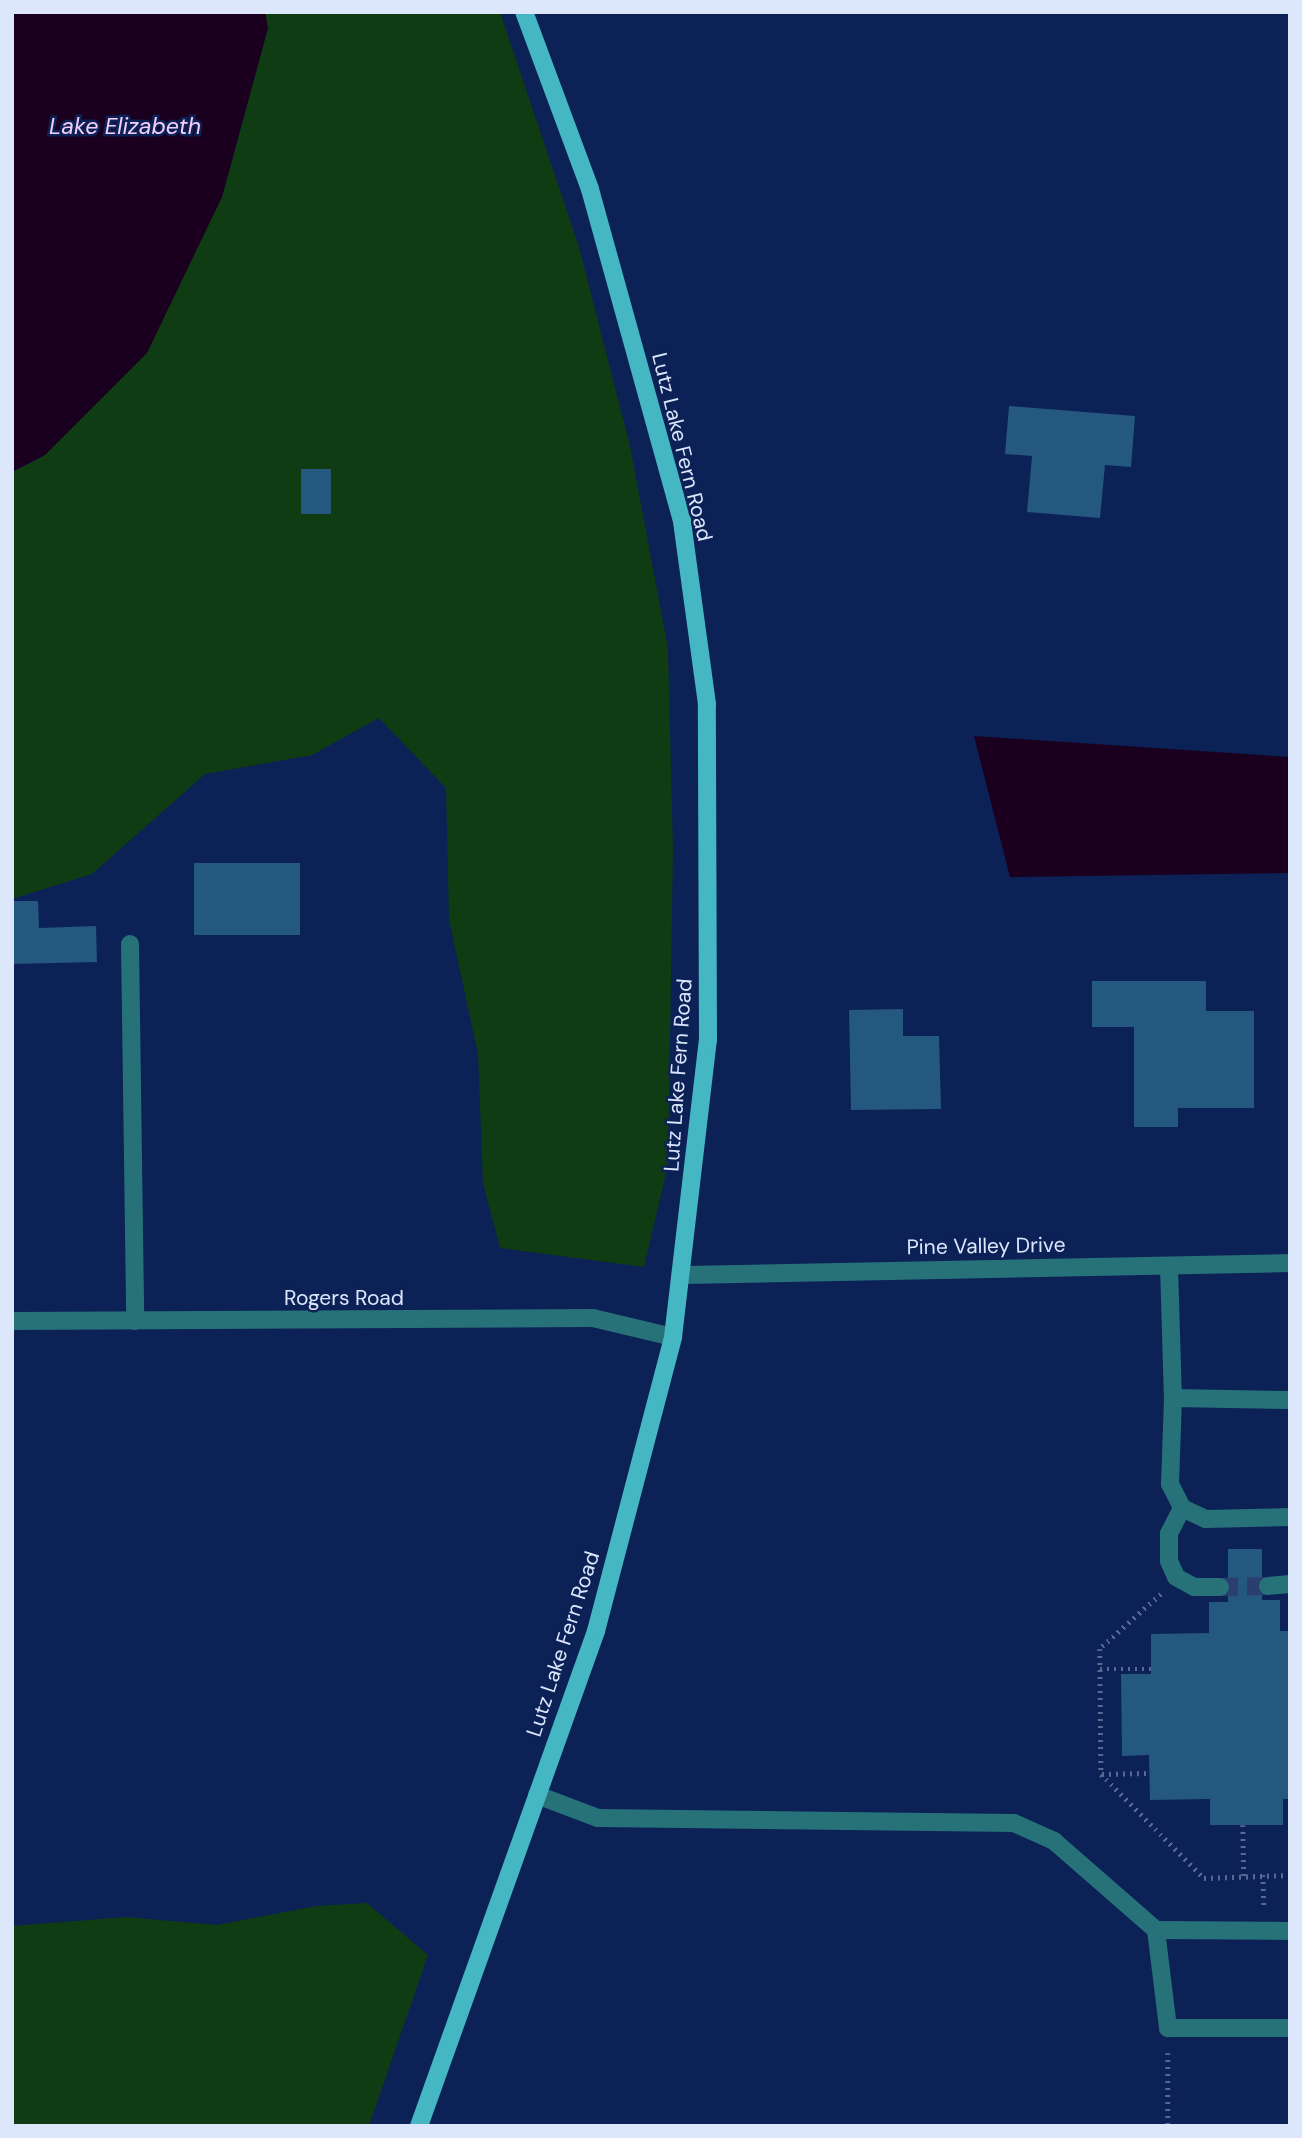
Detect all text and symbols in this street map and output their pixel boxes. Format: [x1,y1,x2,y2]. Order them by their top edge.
water label: Lake Elizabeth [49,112,201,140]
street label: Lutz Lake Fern Road [646,350,718,544]
street label: Lutz Lake Fern Road [659,978,697,1172]
street label: Pine Valley Drive [906,1232,1066,1260]
street label: Rogers Road [284,1285,404,1311]
street label: Lutz Lake Fern Road [521,1548,605,1740]

